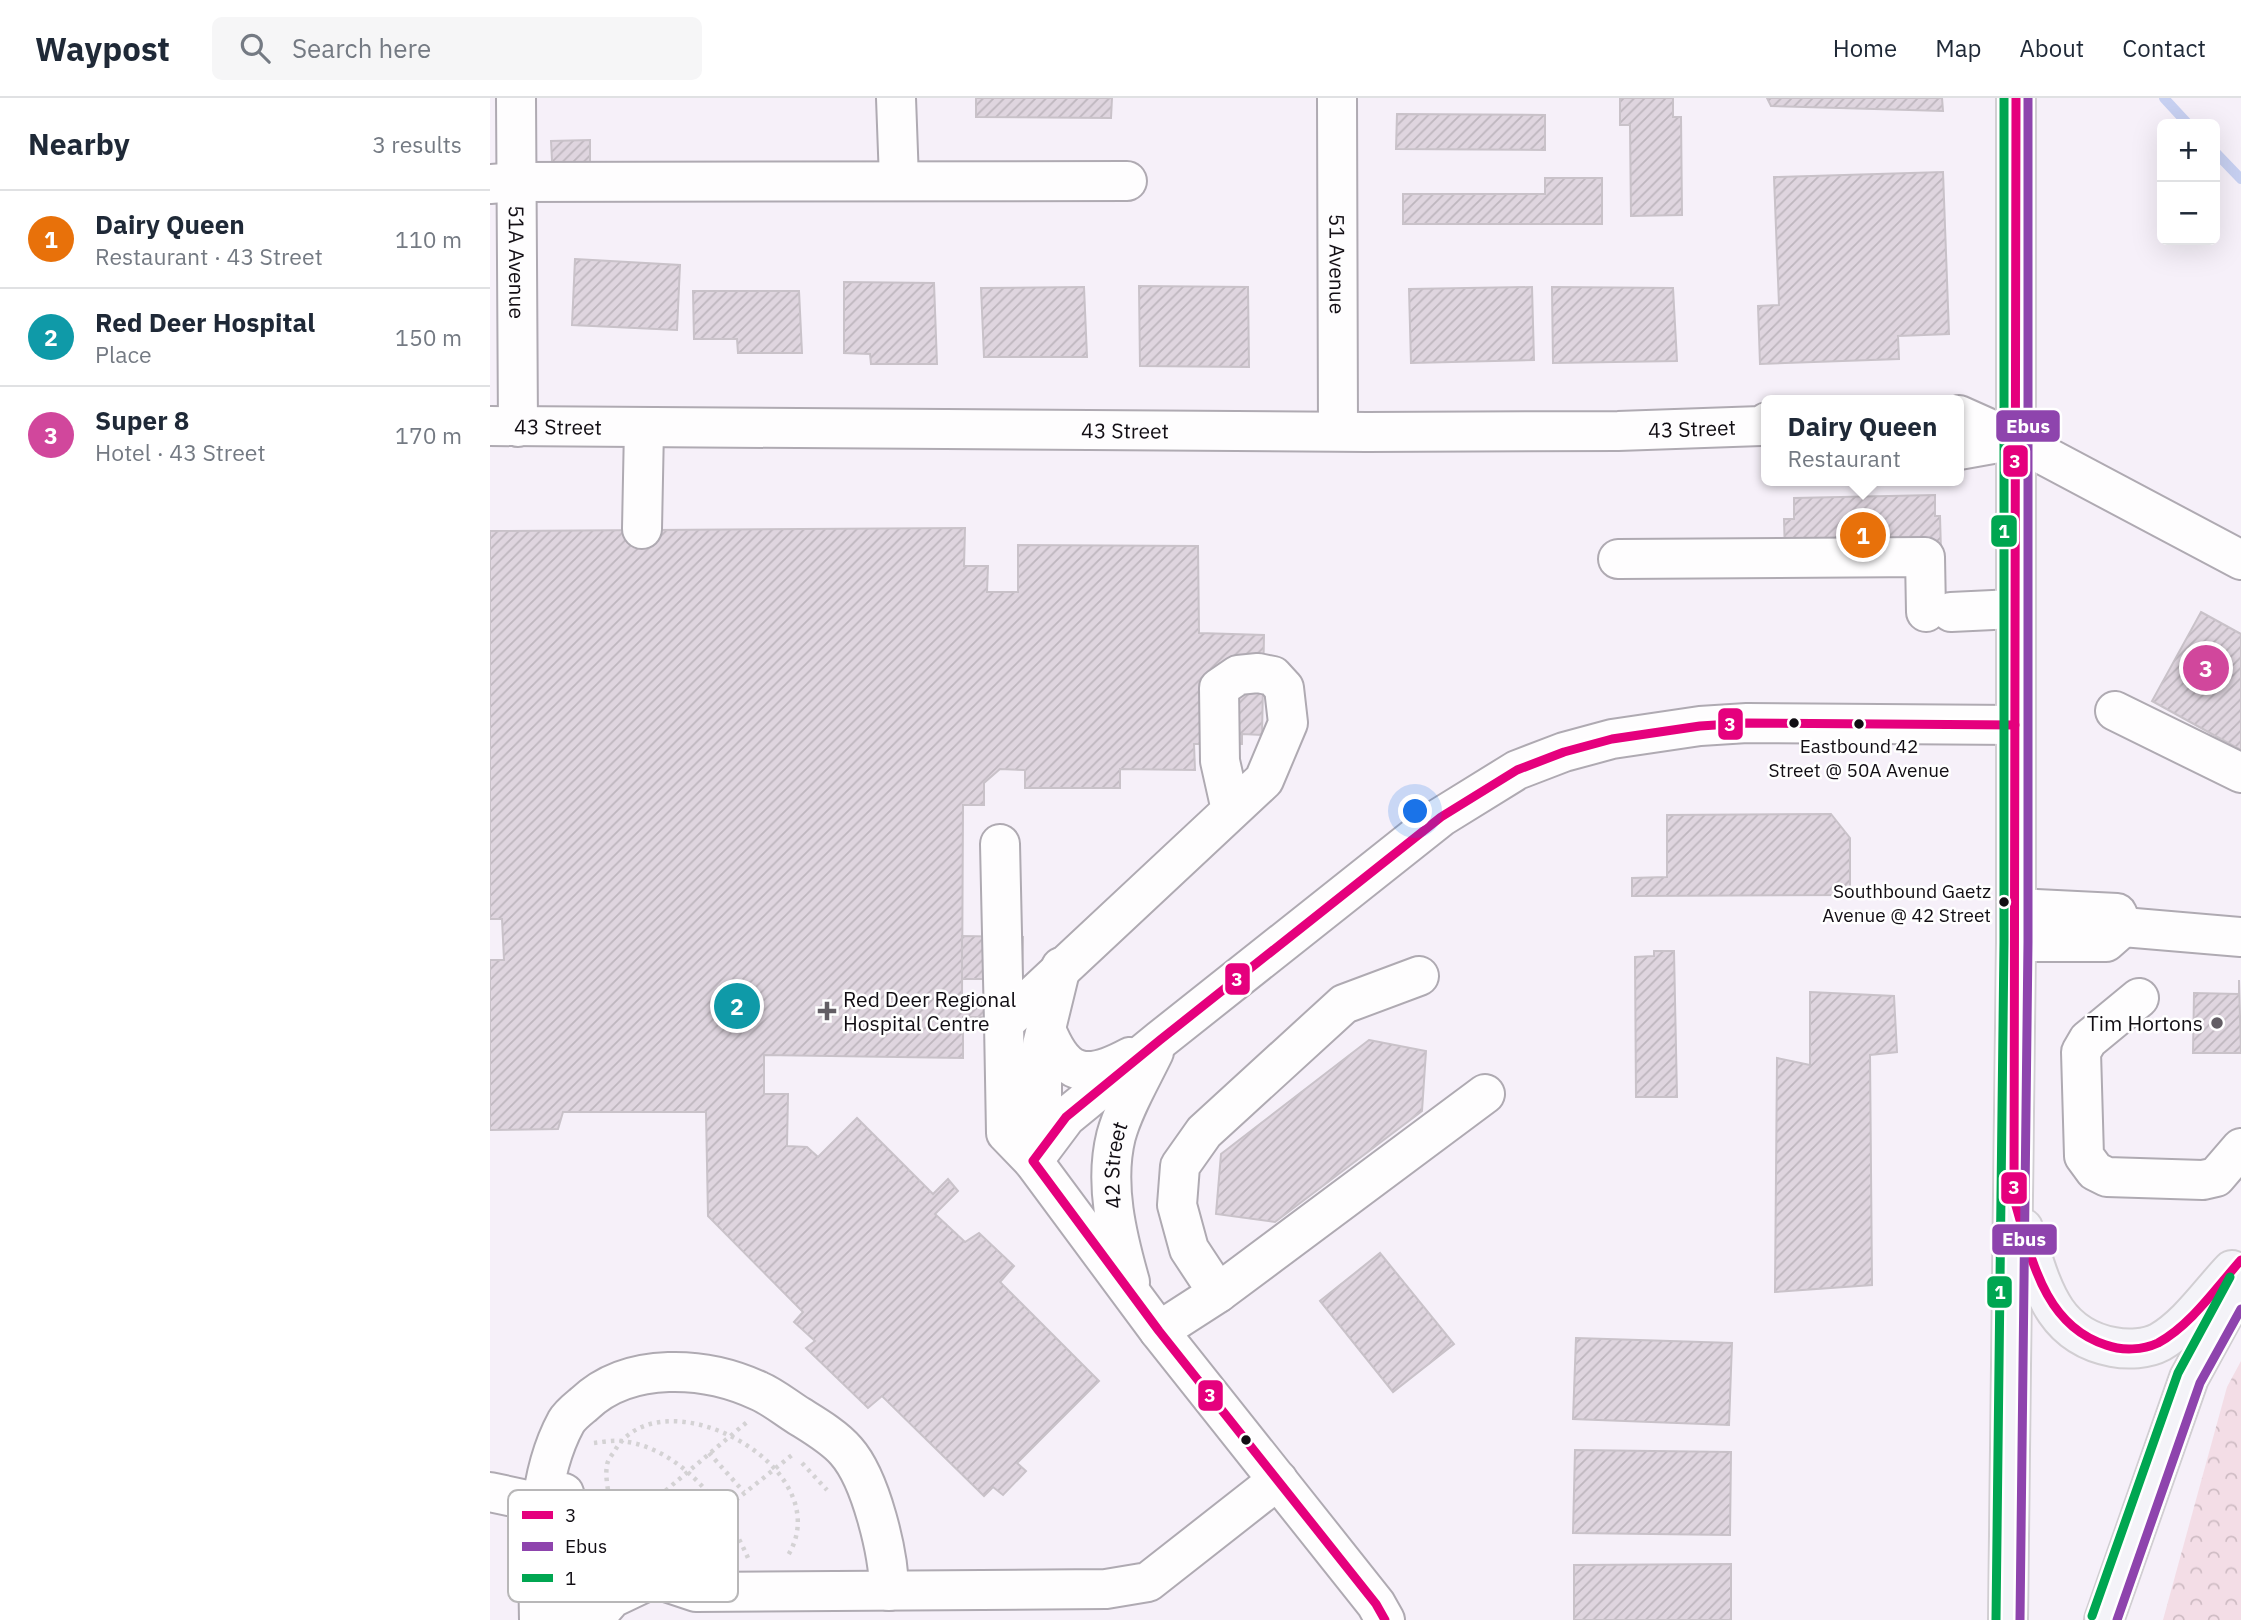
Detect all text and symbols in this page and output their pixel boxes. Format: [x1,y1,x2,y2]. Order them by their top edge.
search box [212,17,702,80]
text: Waypost [35,27,170,70]
icon: search [236,29,274,67]
text: Search here [292,31,431,65]
text: Home [1833,32,1897,64]
text: Map [1935,32,1981,64]
text: About [2019,32,2084,64]
text: Contact [2122,32,2206,64]
map controls [2157,119,2220,245]
button: + [2157,119,2220,182]
text: Nearby [28,124,130,163]
text: 3 results [372,129,462,159]
button: − [2157,182,2220,245]
street label: 51A Avenue [503,205,531,319]
text: Dairy Queen [95,207,245,241]
street label: 51 Avenue [1323,214,1352,314]
text: 1 [44,224,58,254]
text: 110 m [395,224,462,254]
text: Restaurant · 43 Street [95,241,323,271]
text: Red Deer Hospital [95,305,315,339]
text: 2 [44,322,58,352]
text: 150 m [395,322,462,352]
text: Place [95,339,152,369]
popup [1761,395,1964,486]
text: Super 8 [95,403,189,437]
text: Dairy Queen [1788,409,1937,443]
line badge: Ebus [1995,409,2061,443]
street label: 43 Street [514,412,602,441]
street label: 43 Street [1648,413,1736,444]
text: Ebus [2006,414,2050,438]
street label: 43 Street [1081,416,1169,445]
text: 3 [44,420,58,450]
text: 170 m [395,420,462,450]
text: Hotel · 43 Street [95,437,265,467]
text: Restaurant [1788,443,1901,473]
line badge: 3 [2002,444,2029,478]
text: 3 [2009,449,2021,473]
pin: 1 [1840,509,1886,561]
line badge: 1 [1990,514,2018,548]
text: 1 [1998,519,2010,543]
pin: 3 [2183,642,2229,694]
line badge: 3 [1717,707,1744,741]
text: 3 [1724,712,1736,736]
unlabelled marker [1787,716,1801,730]
marker: Eastbound 42 Street @ 50A Avenue [1852,717,1866,731]
place label: Eastbound 42 Street @ 50A Avenue [1769,734,1949,782]
your location [1398,794,1432,828]
place label: Southbound Gaetz Avenue @ 42 Street [1822,879,1991,927]
marker: Southbound Gaetz Avenue @ 42 Street [1997,895,2011,909]
line badge: 3 [1224,962,1251,996]
text: 3 [1231,967,1243,991]
pin: 2 [714,980,760,1032]
place label: Red Deer Regional Hospital Centre [843,985,1016,1037]
marker: Red Deer Regional Hospital Centre [817,1001,837,1021]
place label: Tim Hortons [2087,1009,2203,1037]
marker: Tim Hortons [2209,1015,2225,1031]
street label: 42 Street [1097,1118,1134,1210]
line badge: 3 [2000,1171,2028,1205]
text: 3 [2008,1175,2020,1199]
line badge: Ebus [1991,1223,2058,1256]
text: Ebus [2002,1227,2046,1251]
line badge: 1 [1986,1275,2013,1309]
text: 1 [1994,1280,2006,1304]
line badge: 3 [1197,1379,1224,1412]
text: 3 [1204,1383,1216,1407]
unlabelled marker [1239,1433,1253,1447]
legend [508,1490,738,1602]
text: 3 [565,1503,576,1527]
text: Ebus [565,1534,607,1558]
text: 1 [565,1566,576,1590]

